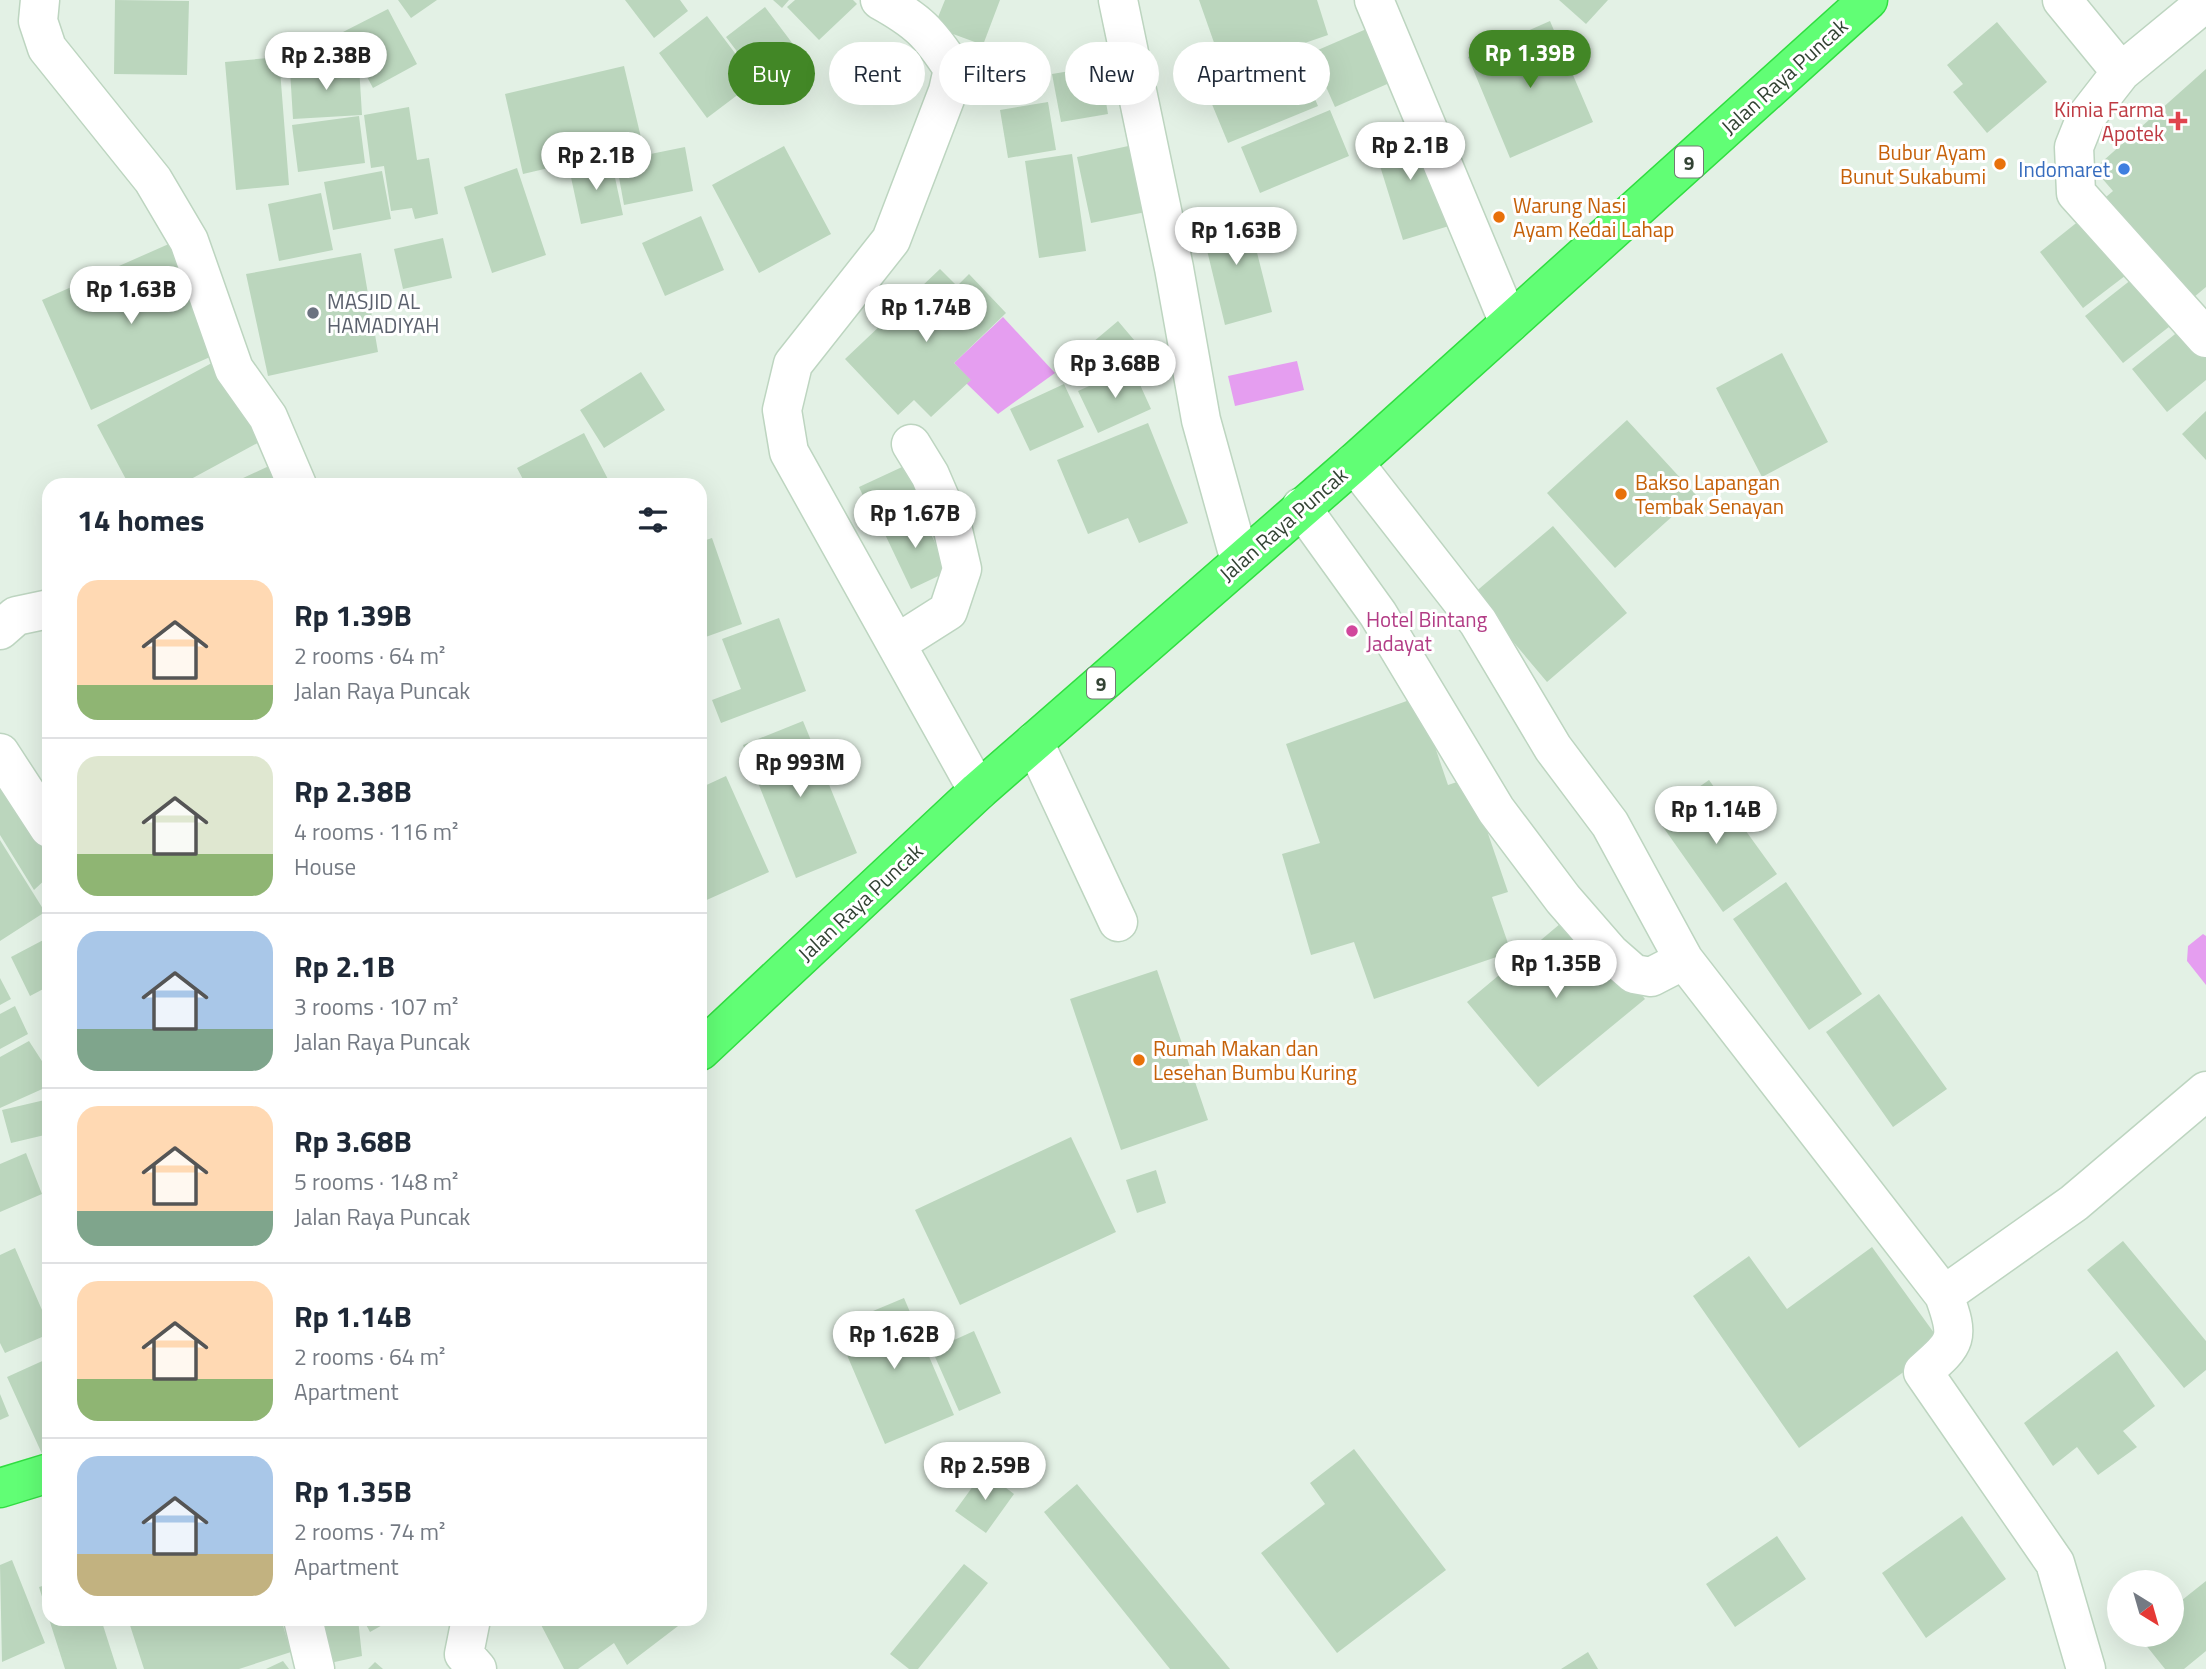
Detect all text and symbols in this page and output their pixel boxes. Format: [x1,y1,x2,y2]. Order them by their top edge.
street label: Jalan Raya Puncak [1713,10,1855,142]
pin: Rp 1.39B [1458,31,1602,90]
pin: Rp 2.38B [254,32,398,92]
text: Rp 1.39B [1485,35,1575,70]
text: Rp 2.38B [281,37,371,72]
chip: Buy [728,42,815,105]
chip: Rent [829,42,925,105]
chip: Filters [939,42,1051,105]
chip: New [1065,42,1159,105]
chip: Apartment [1173,42,1330,105]
place label: Kimia Farma Apotek [2054,93,2164,149]
marker: Kimia Farma Apotek [2170,113,2186,129]
pin: Rp 2.1B [1345,122,1475,182]
text: Rp 2.1B [1371,127,1449,162]
pin: Rp 2.1B [531,132,661,192]
place label: Bubur Ayam Bunut Sukabumi [1840,136,1986,192]
text: Rp 2.1B [557,137,635,172]
road number: 9 [1675,146,1703,178]
place label: Indomaret [2018,153,2111,185]
marker: Bubur Ayam Bunut Sukabumi [1992,156,2008,172]
marker: Indomaret [2116,161,2132,177]
place label: Warung Nasi Ayam Kedai Lahap [1513,189,1674,245]
pin: Rp 1.63B [1164,208,1308,267]
marker: Warung Nasi Ayam Kedai Lahap [1491,209,1507,225]
text: Rp 1.63B [1191,212,1281,247]
pin: Rp 1.63B [59,266,203,326]
text: Rp 1.63B [86,271,176,306]
pin: Rp 1.74B [854,284,998,344]
place label: MASJID AL HAMADIYAH [327,285,440,341]
text: Rp 1.74B [881,289,971,324]
marker: MASJID AL HAMADIYAH [305,305,321,321]
pin: Rp 3.68B [1043,340,1187,400]
text: Rp 3.68B [1070,345,1160,380]
street label: Jalan Raya Puncak [1212,459,1354,589]
place label: Bakso Lapangan Tembak Senayan [1635,466,1784,522]
marker: Bakso Lapangan Tembak Senayan [1613,486,1629,502]
pin: Rp 1.67B [843,490,987,550]
text: Rp 1.67B [870,495,960,530]
text: 14 homes [77,497,204,543]
icon: filters [634,501,672,539]
text: Rp 1.39B [294,592,412,638]
place label: Hotel Bintang Jadayat [1366,603,1487,659]
icon: home [133,608,217,692]
marker: Hotel Bintang Jadayat [1344,623,1360,639]
text: 2 rooms · 64 m² [294,638,445,673]
road number: 9 [1087,668,1115,698]
text: Jalan Raya Puncak [294,673,470,708]
pin: Rp 993M [735,740,865,799]
text: Rp 993M [755,744,845,779]
text: Rp 2.38B [294,768,412,814]
icon: home [133,784,217,868]
pin: Rp 1.14B [1644,786,1788,846]
text: Rp 1.14B [1671,791,1761,826]
text: 4 rooms · 116 m² [294,814,458,849]
street label: Jalan Raya Puncak [790,835,930,969]
text: House [294,849,356,884]
pin: Rp 1.35B [1484,940,1628,1000]
text: Rp 2.1B [294,943,395,989]
text: Rp 1.35B [1511,945,1601,980]
icon: home [133,959,217,1043]
text: 3 rooms · 107 m² [294,989,458,1024]
text: Jalan Raya Puncak [294,1024,470,1059]
place label: Rumah Makan dan Lesehan Bumbu Kuring [1153,1032,1357,1088]
marker: Rumah Makan dan Lesehan Bumbu Kuring [1131,1052,1147,1068]
text: Rp 3.68B [294,1118,412,1164]
icon: home [133,1134,217,1218]
text: 5 rooms · 148 m² [294,1164,458,1199]
text: Jalan Raya Puncak [294,1199,470,1234]
text: Rp 1.14B [294,1293,412,1339]
icon: home [133,1309,217,1393]
pin: Rp 1.62B [822,1312,966,1371]
text: Rp 1.62B [849,1316,939,1351]
text: 2 rooms · 64 m² [294,1339,445,1374]
text: Apartment [294,1374,399,1409]
pin: Rp 2.59B [913,1442,1057,1502]
text: Rp 2.59B [940,1447,1030,1482]
text: Rp 1.35B [294,1468,412,1514]
icon: home [133,1484,217,1568]
text: 2 rooms · 74 m² [294,1514,445,1549]
text: Apartment [294,1549,399,1584]
north arrow [2107,1570,2184,1647]
map controls [2107,1570,2184,1647]

